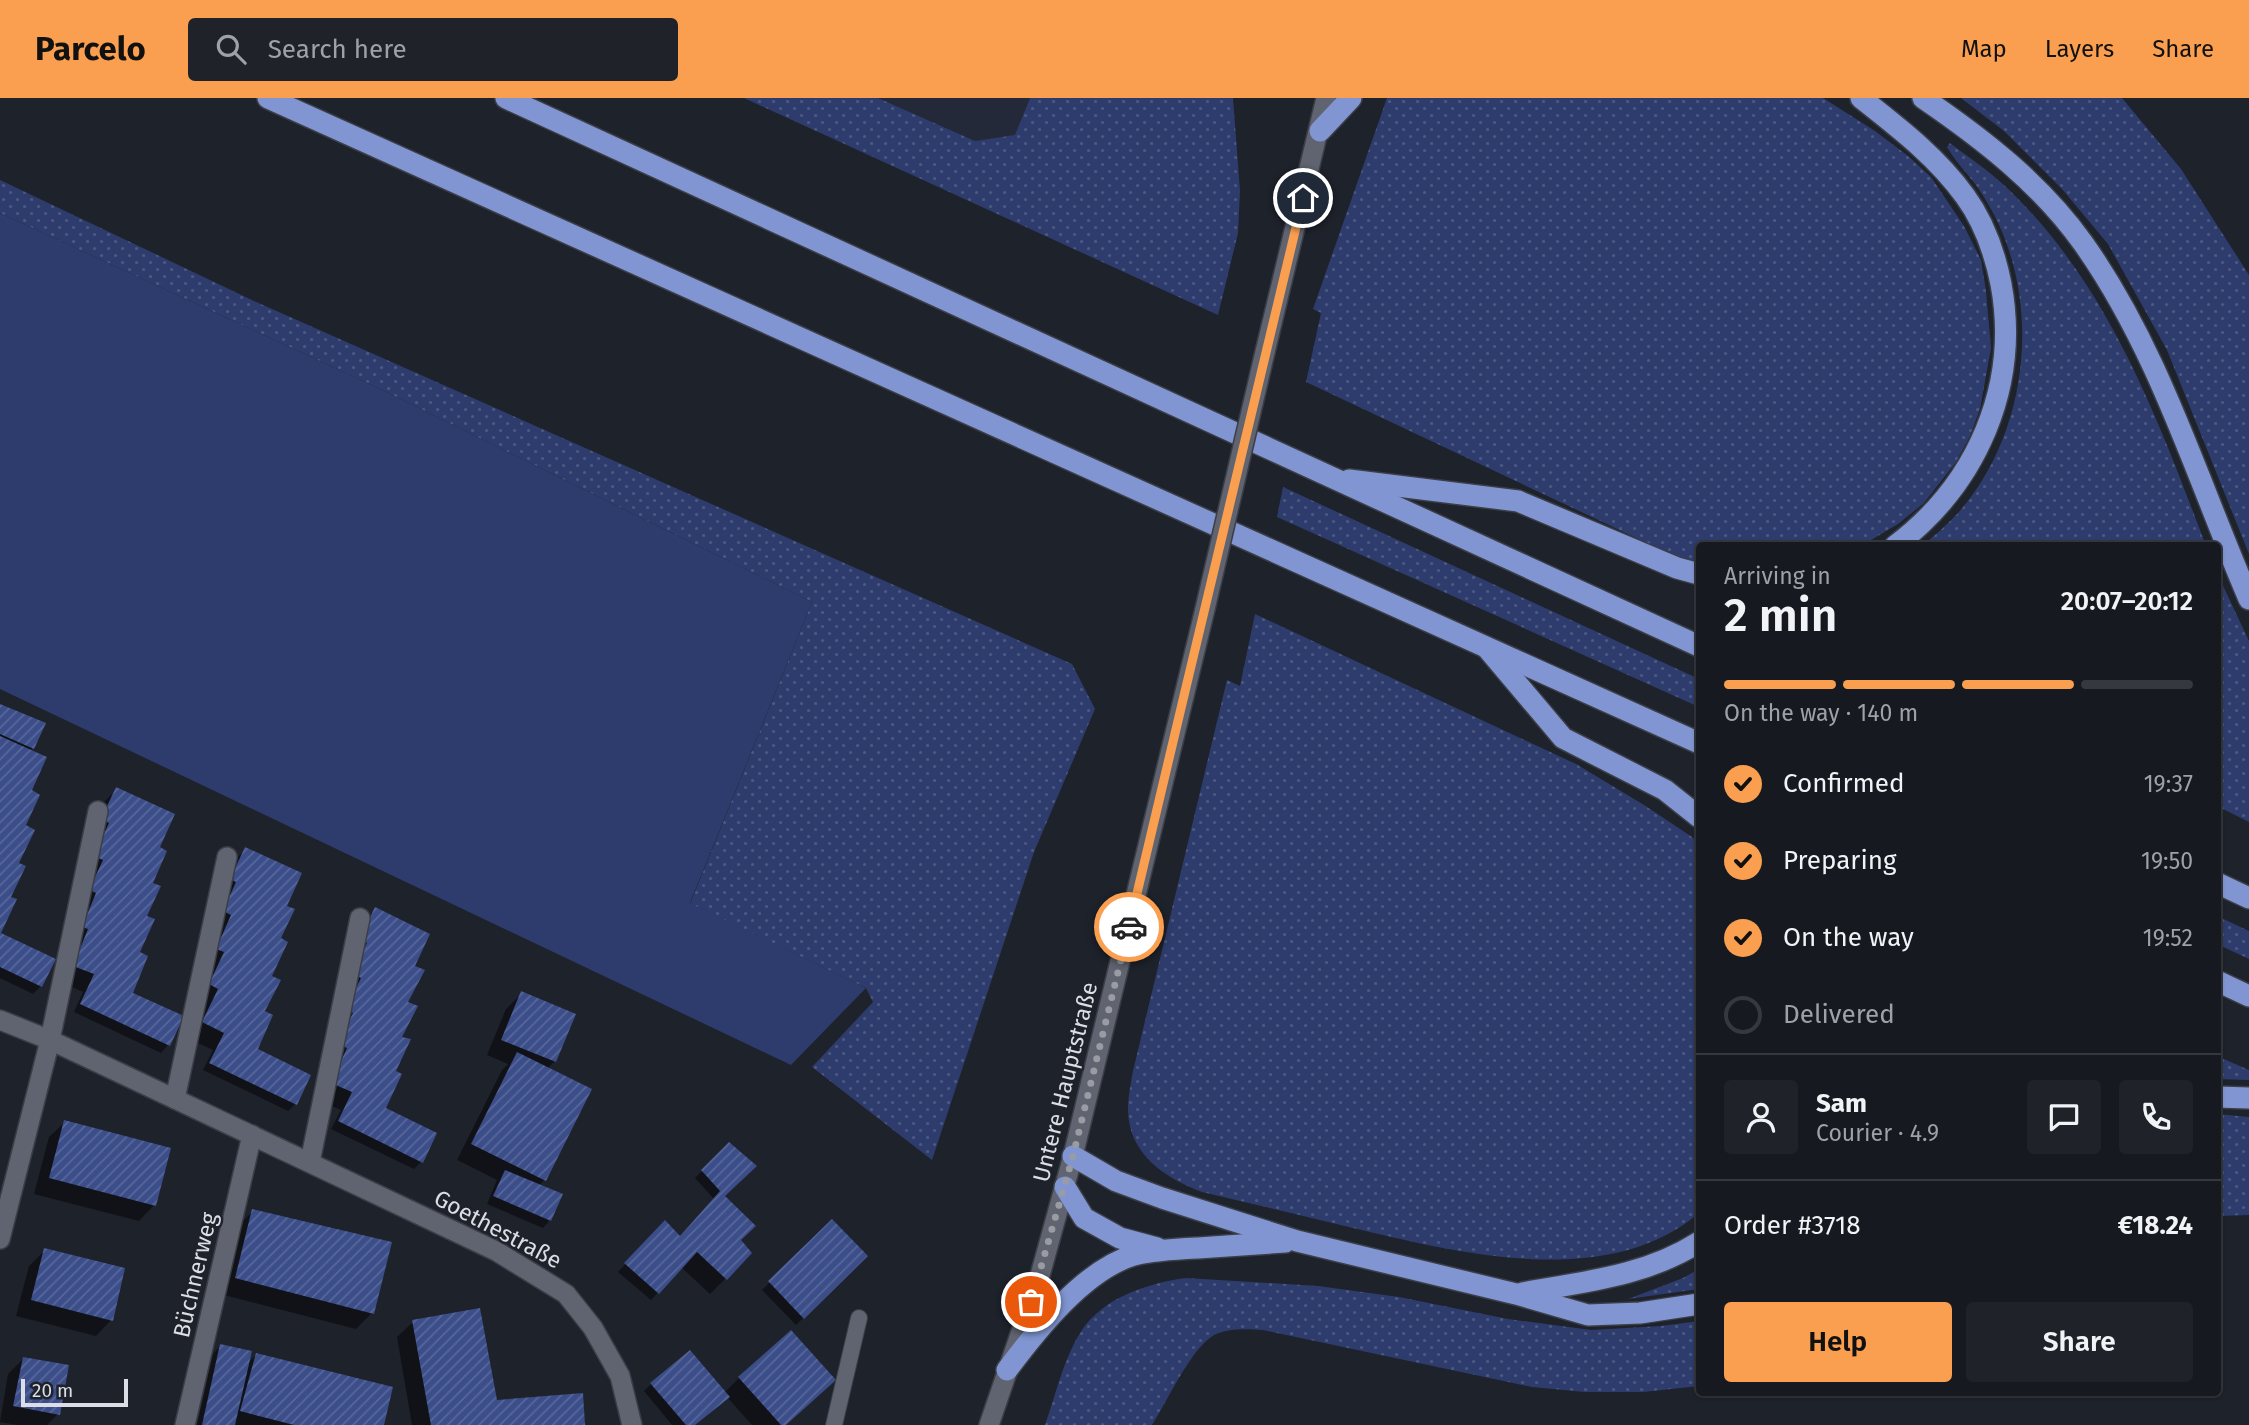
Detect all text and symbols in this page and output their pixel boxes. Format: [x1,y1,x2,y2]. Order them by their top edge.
search box [188,18,678,81]
text: Parcelo [35,29,146,69]
icon: search [212,30,250,68]
text: Search here [268,34,407,65]
text: Map [1961,35,2007,63]
text: Layers [2045,35,2114,63]
text: Share [2152,35,2214,63]
pin [1273,168,1333,228]
icon: home [1284,179,1322,217]
text: Arriving in [1724,562,1831,590]
text: 20:07–20:12 [2061,586,2193,617]
text: 2 min [1724,588,1837,643]
text: On the way · 140 m [1724,699,1918,727]
icon: check [1724,765,1762,803]
text: Confirmed [1783,768,1904,799]
text: 19:37 [2144,770,2193,798]
icon: check [1724,842,1762,880]
text: Preparing [1783,845,1896,876]
text: 19:50 [2141,847,2193,875]
courier [1094,892,1164,962]
icon: car [1110,908,1148,946]
icon: check [1724,919,1762,957]
text: On the way [1783,922,1914,953]
text: 19:52 [2143,924,2193,952]
street label: Untere Hauptstraße [1027,979,1103,1185]
text: Delivered [1783,999,1895,1030]
button: person [1724,1080,1798,1154]
button: chat [2027,1080,2101,1154]
button: phone [2119,1080,2193,1154]
text: Sam [1816,1088,1867,1119]
text: Courier · 4.9 [1816,1119,1939,1147]
street label: Goethestraße [429,1184,567,1274]
street label: Büchnerweg [167,1210,223,1340]
text: Order #3718 [1724,1210,1861,1241]
text: €18.24 [2118,1210,2193,1241]
pin [1001,1272,1061,1332]
icon: bag [1012,1283,1050,1321]
button: Help [1724,1302,1952,1382]
button: Share [1966,1302,2193,1382]
scale bar [21,1376,128,1408]
text: 20 m [32,1379,73,1402]

